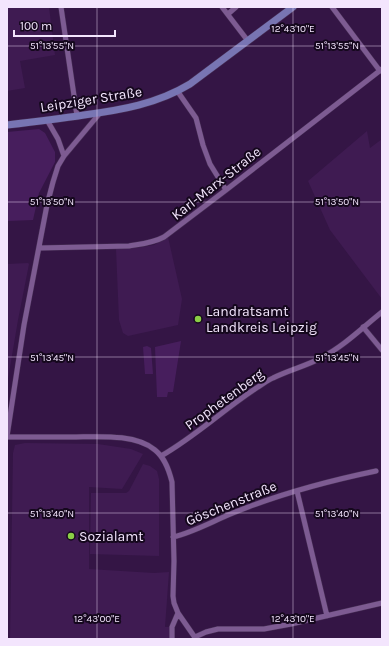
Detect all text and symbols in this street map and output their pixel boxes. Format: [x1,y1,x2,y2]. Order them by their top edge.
scale bar [14,12,115,38]
text: 100 m [20,19,52,33]
text: 12°43'10"E [271,23,315,35]
text: 51°13'55"N [30,40,74,52]
text: 51°13'55"N [315,40,359,52]
street label: Leipziger Straße [39,83,143,116]
street label: Karl-Marx-Straße [168,143,264,224]
text: 51°13'50"N [30,196,74,208]
text: 51°13'50"N [315,196,359,208]
place label: Landratsamt Landkreis Leipzig [206,303,317,336]
marker: Landratsamt Landkreis Leipzig [193,314,203,324]
text: 51°13'45"N [30,352,74,364]
text: 51°13'45"N [315,352,359,364]
street label: Prophetenberg [182,365,267,434]
street label: Göschenstraße [183,478,279,529]
text: 51°13'40"N [30,508,74,520]
text: 51°13'40"N [315,508,359,520]
place label: Sozialamt [79,528,144,545]
marker: Sozialamt [66,531,76,541]
text: 12°43'00"E [74,613,120,625]
text: 12°43'10"E [271,613,315,625]

